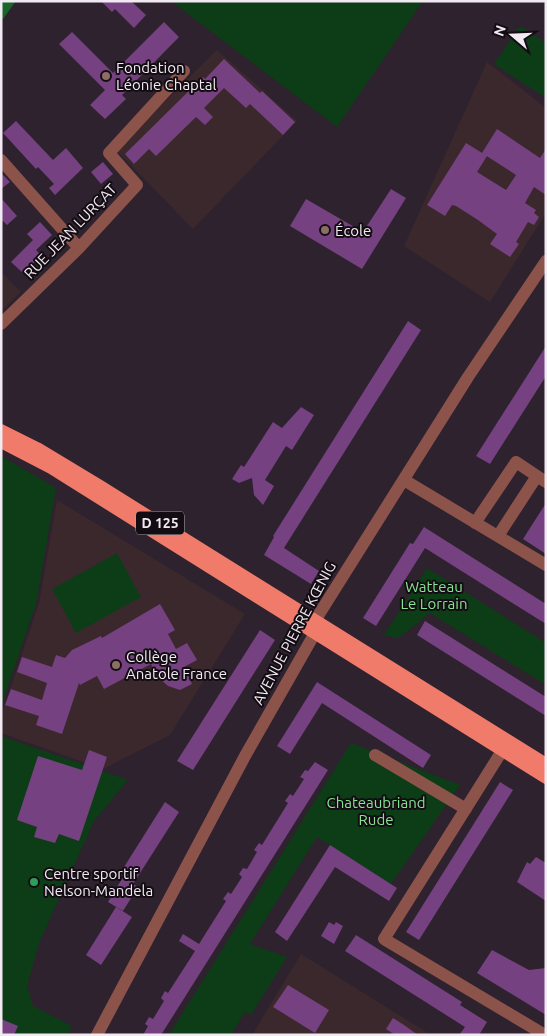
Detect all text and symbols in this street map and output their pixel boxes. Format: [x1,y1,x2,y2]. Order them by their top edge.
north arrow [487,10,537,60]
text: N [490,23,509,38]
place label: Fondation Léonie Chaptal [116,59,216,93]
marker: Fondation Léonie Chaptal [100,70,112,82]
street label: RUE JEAN LURÇAT [20,180,120,282]
place label: École [335,222,371,239]
marker: École [319,224,331,236]
road number: D 125 [136,512,184,534]
street label: AVENUE PIERRE KŒNIG [249,559,339,707]
park label: Watteau Le Lorrain [400,578,468,612]
place label: Collège Anatole France [126,648,227,682]
marker: Collège Anatole France [110,659,122,671]
park label: Chateaubriand Rude [326,794,426,828]
place label: Centre sportif Nelson-Mandela [44,865,153,899]
marker: Centre sportif Nelson-Mandela [28,876,40,888]

